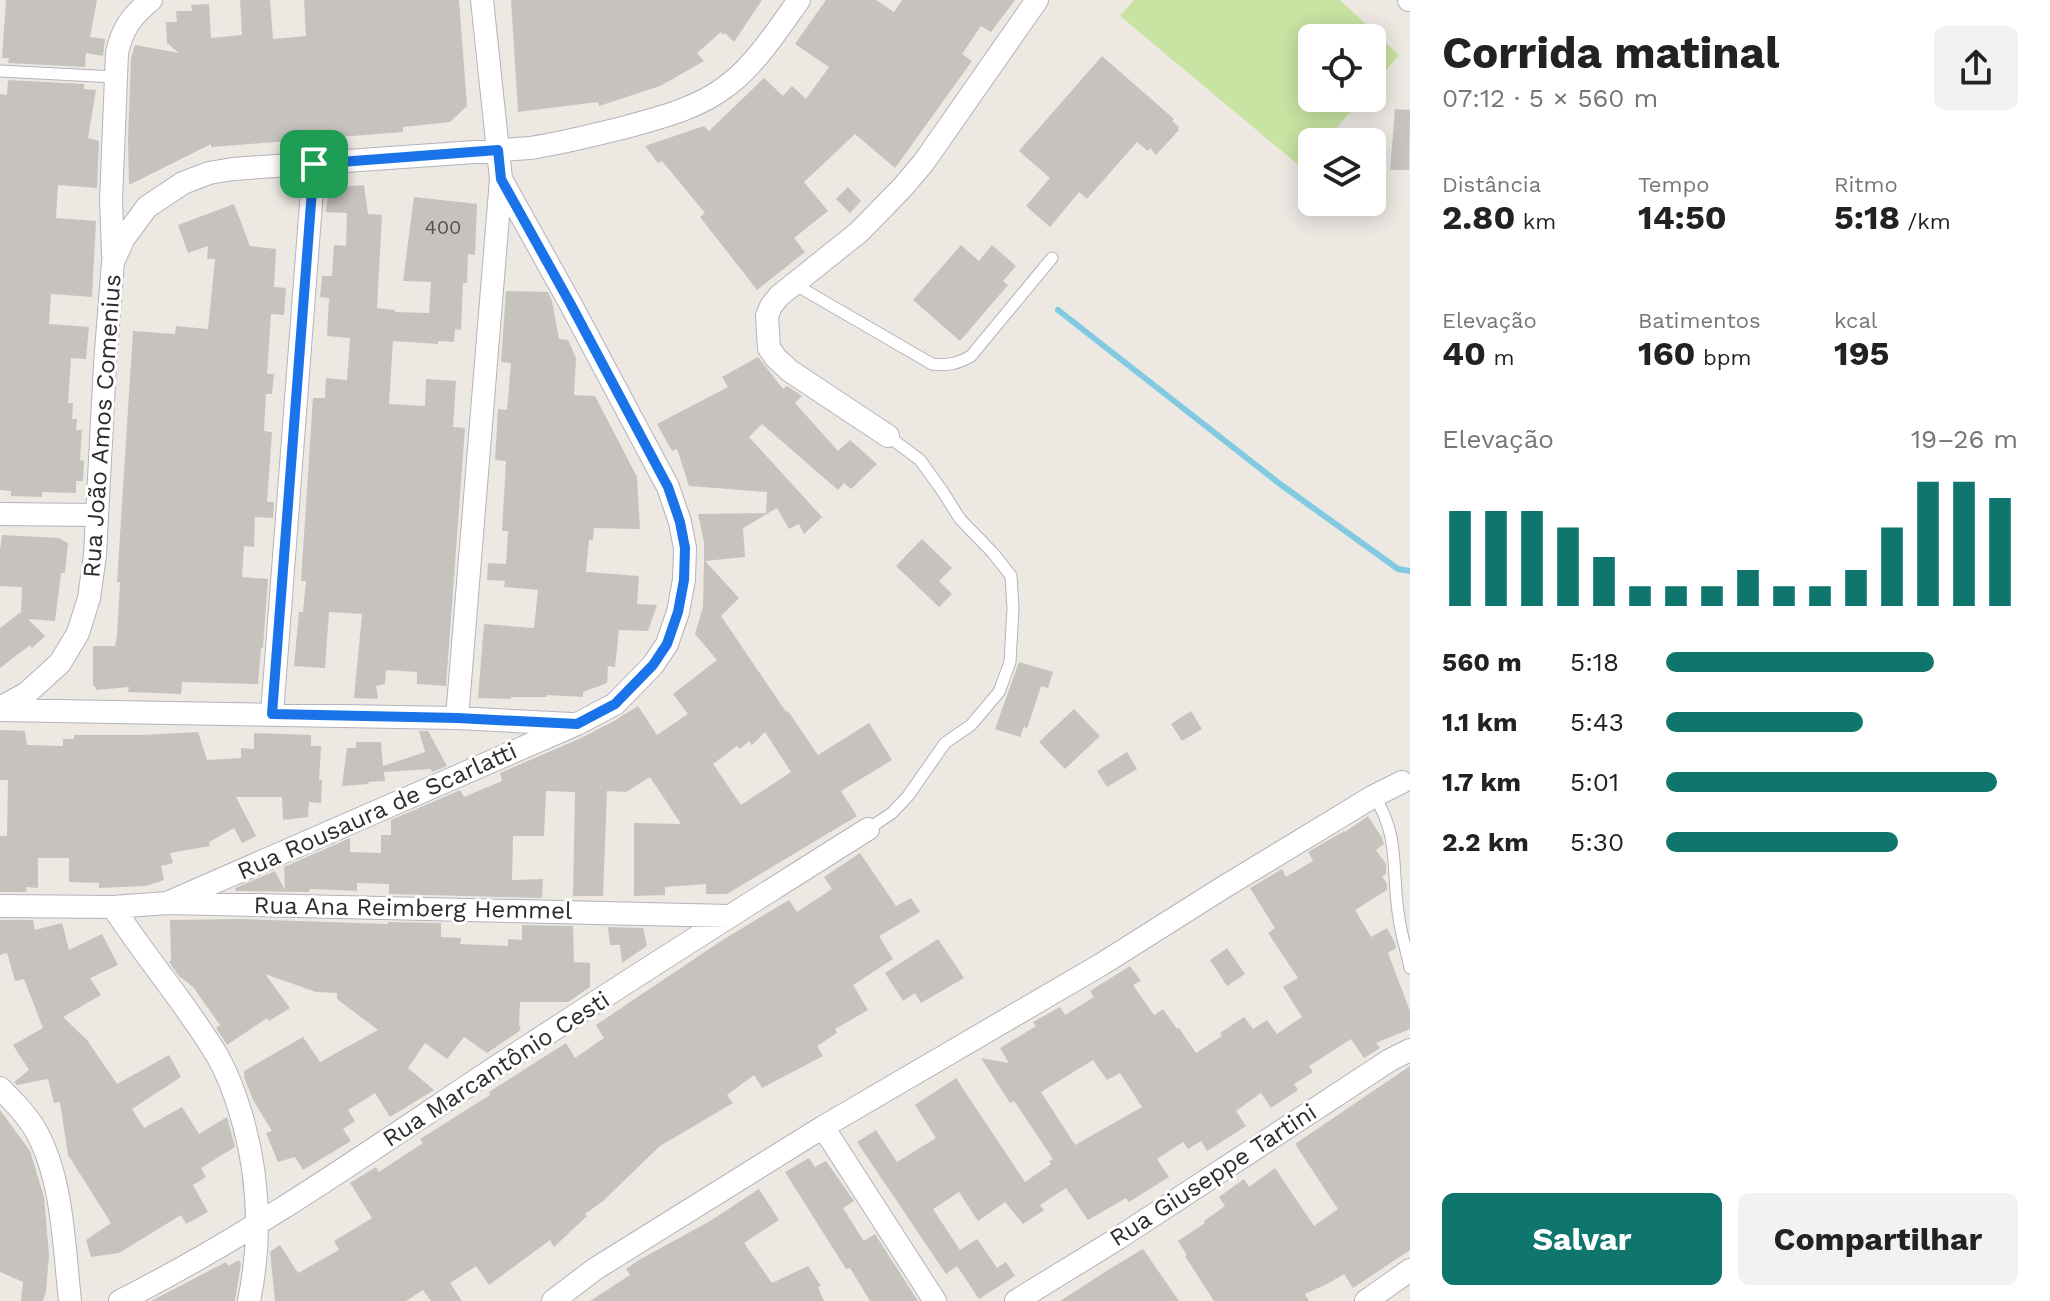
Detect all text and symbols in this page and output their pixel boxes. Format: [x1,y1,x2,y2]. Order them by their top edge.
map controls [1298,24,1386,216]
button: locate [1298,24,1386,112]
button: share [1934,26,2018,110]
text: Corrida matinal [1442,27,1779,79]
text: 07:12 · 5 × 560 m [1442,83,1658,113]
button: layers [1298,128,1386,216]
pin [280,130,348,198]
icon: arrive [292,142,336,186]
text: Distância [1442,172,1541,197]
text: Tempo [1638,172,1710,197]
text: Ritmo [1834,172,1898,197]
text: 2.80 [1442,197,1515,237]
text: 14:50 [1638,197,1727,237]
text: 5:18 [1834,197,1900,237]
text: km [1515,209,1556,234]
text: /km [1900,209,1951,234]
house number: 400 [424,215,462,239]
street label: Rua João Amos Comenius [77,273,127,579]
text: Elevação [1442,308,1537,333]
text: Batimentos [1638,308,1761,333]
text: kcal [1834,308,1878,333]
text: 40 [1442,333,1486,373]
text: 160 [1638,333,1696,373]
text: 195 [1834,333,1889,373]
text: m [1486,345,1514,370]
text: bpm [1696,345,1752,370]
text: Elevação [1442,424,1554,454]
text: 19–26 m [1911,424,2018,454]
text: 560 m [1442,647,1522,677]
text: 5:18 [1570,647,1619,677]
text: 1.1 km [1442,707,1517,737]
text: 5:43 [1570,707,1624,737]
street label: Rua Rousaura de Scarlatti [233,737,521,885]
text: 1.7 km [1442,767,1521,797]
text: 5:01 [1570,767,1619,797]
text: 2.2 km [1442,827,1529,857]
text: 5:30 [1570,827,1624,857]
street label: Rua Ana Reimberg Hemmel [253,891,573,925]
street label: Rua Marcantônio Cesti [377,985,615,1153]
street label: Rua Giuseppe Tartini [1104,1098,1322,1252]
button: Salvar [1442,1193,1722,1285]
button: Compartilhar [1738,1193,2018,1285]

